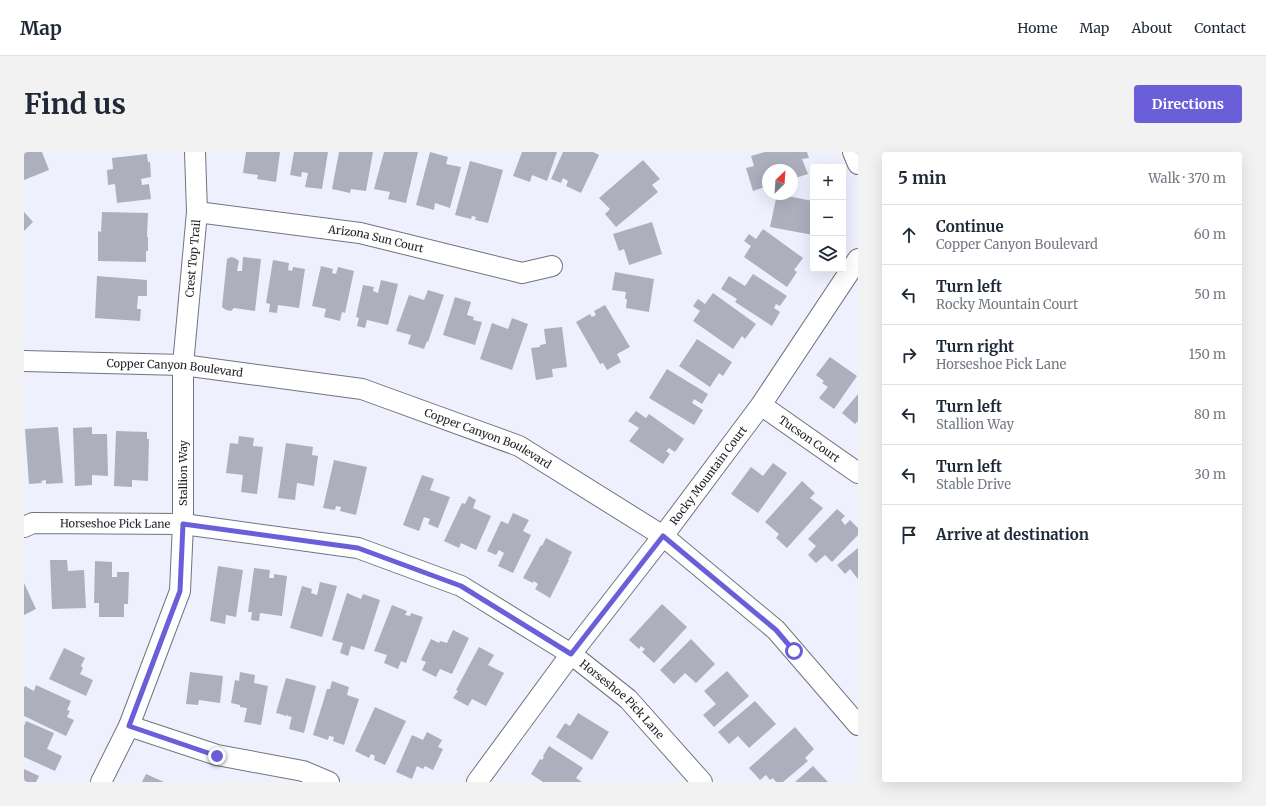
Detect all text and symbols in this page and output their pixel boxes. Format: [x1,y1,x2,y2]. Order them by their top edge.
text: Map [20,16,62,40]
text: Home [1017,19,1058,37]
text: Map [1080,19,1109,37]
text: About [1131,19,1172,37]
text: Contact [1194,19,1246,37]
button: Directions [1134,85,1242,123]
text: Find us [24,86,126,122]
north arrow [762,164,798,200]
map controls [810,164,846,272]
button: + [810,164,846,200]
text: 5 min [898,167,946,189]
text: Walk · 370 m [1148,170,1226,187]
button: − [810,200,846,236]
text: Continue [936,217,1004,236]
street label: Crest Top Trail [182,218,203,298]
street label: Arizona Sun Court [326,222,426,256]
icon: ahead [898,224,920,246]
text: 60 m [1194,226,1226,243]
button: layers [810,236,846,272]
text: Copper Canyon Boulevard [936,236,1098,253]
text: Turn left [936,277,1002,296]
icon: left [898,284,920,306]
text: 50 m [1194,286,1226,303]
text: Rocky Mountain Court [936,296,1078,313]
text: Turn right [936,337,1014,356]
icon: right [898,344,920,366]
text: 150 m [1189,346,1226,363]
street label: Copper Canyon Boulevard [106,356,244,380]
text: Horseshoe Pick Lane [936,356,1066,373]
text: Turn left [936,397,1002,416]
icon: left [898,404,920,426]
street label: Copper Canyon Boulevard [422,405,554,472]
text: 80 m [1194,406,1226,423]
street label: Tucson Court [776,413,843,465]
text: Stallion Way [936,416,1014,433]
street label: Rocky Mountain Court [667,423,750,528]
street label: Stallion Way [176,439,190,506]
text: Turn left [936,457,1002,476]
icon: left [898,464,920,486]
text: 30 m [1194,466,1226,483]
text: Stable Drive [936,476,1011,493]
street label: Horseshoe Pick Lane [60,516,171,531]
icon: arrive [898,524,920,546]
text: Arrive at destination [936,525,1089,544]
route start [785,642,803,660]
street label: Horseshoe Pick Lane [577,657,667,742]
route end [208,747,226,765]

